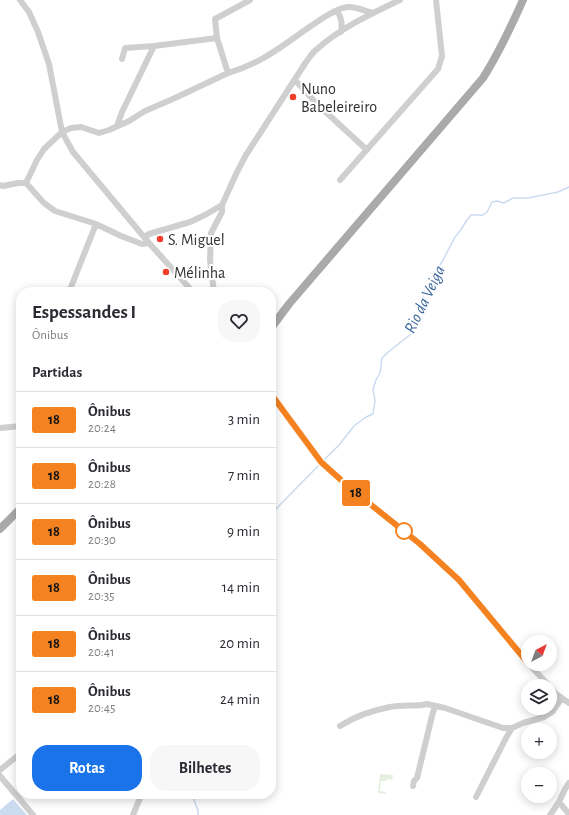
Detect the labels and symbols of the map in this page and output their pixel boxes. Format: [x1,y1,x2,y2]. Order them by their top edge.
place label: Nuno Babeleireiro [301,81,377,115]
marker: Nuno Babeleireiro [288,92,298,102]
place label: S. Miguel [168,232,225,248]
marker: S. Miguel [155,234,165,244]
water label: Rio da Veiga [401,263,448,336]
place label: Mélinha [174,265,225,281]
marker: Mélinha [161,267,171,277]
line badge: 18 [338,480,374,506]
unlabelled marker [395,522,413,540]
north arrow [521,635,557,671]

